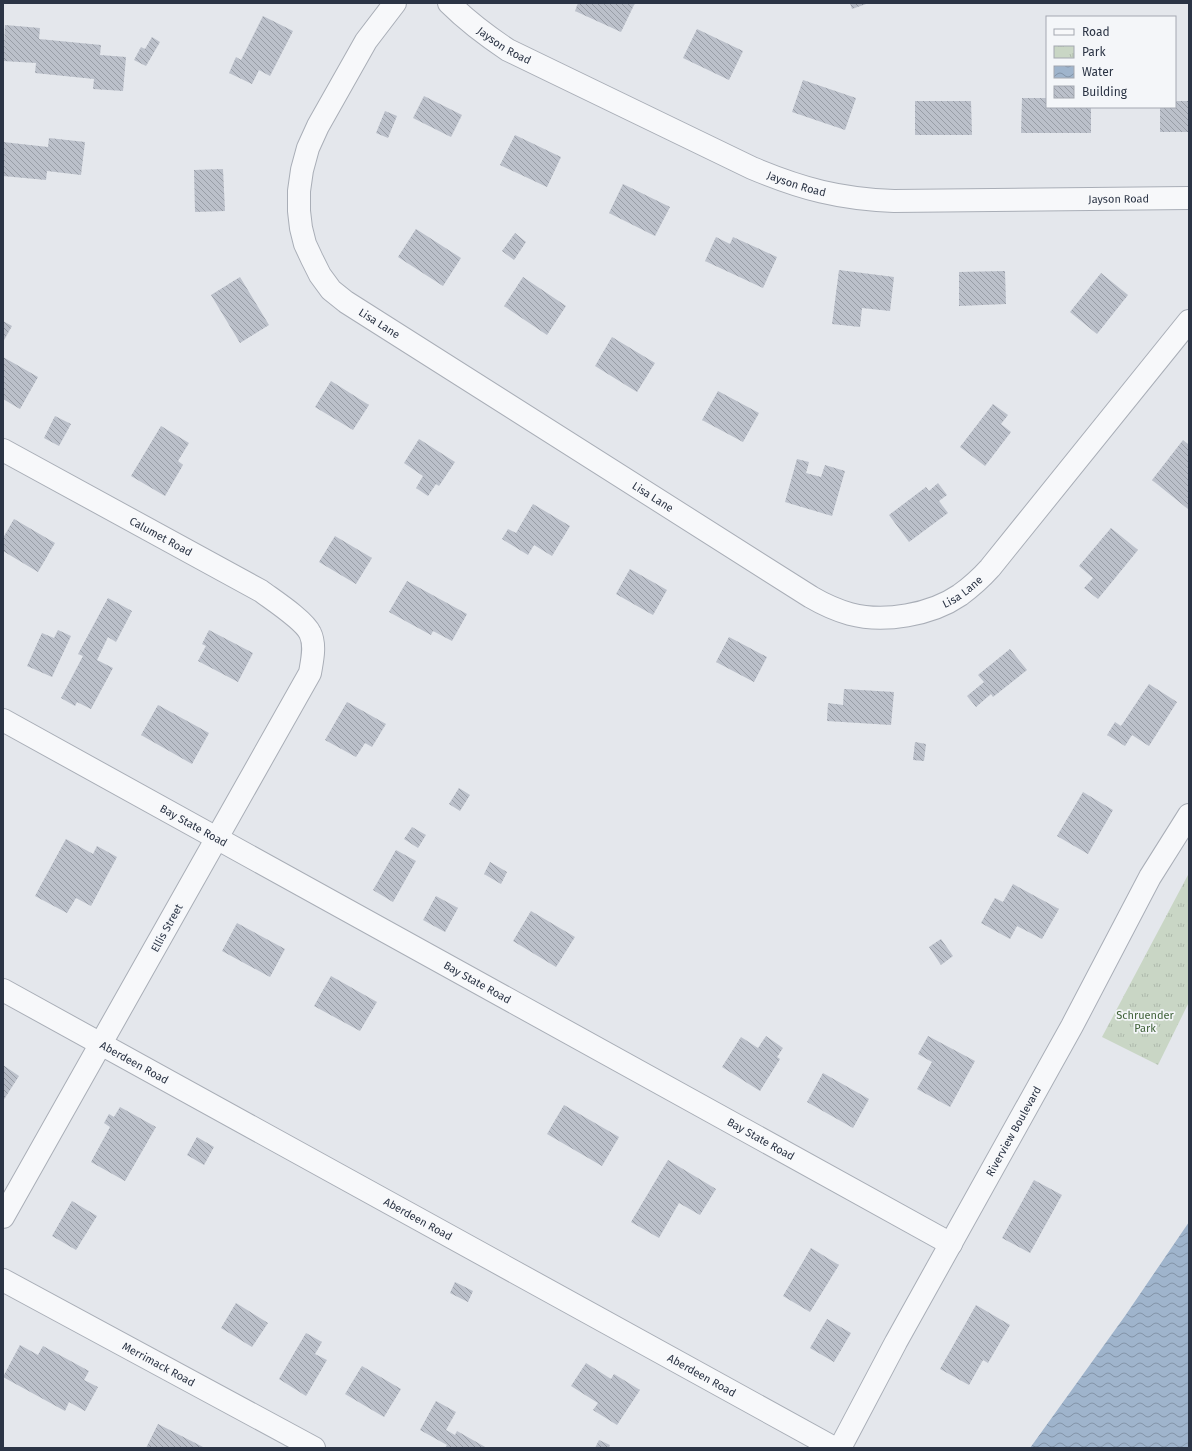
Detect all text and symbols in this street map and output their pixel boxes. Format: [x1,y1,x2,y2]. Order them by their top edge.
legend [1046,16,1176,108]
street label: Jayson Road [475,24,533,67]
text: Road [1082,25,1110,39]
text: Park [1082,45,1106,59]
text: Water [1082,65,1114,79]
text: Building [1082,85,1128,99]
street label: Jayson Road [765,168,827,199]
street label: Jayson Road [1088,192,1149,206]
street label: Lisa Lane [356,305,402,341]
street label: Lisa Lane [630,479,676,515]
street label: Calumet Road [127,514,194,559]
street label: Lisa Lane [940,573,985,610]
street label: Bay State Road [158,802,230,849]
street label: Ellis Street [148,902,186,954]
street label: Bay State Road [441,958,513,1006]
park label: Schruender Park [1116,1009,1175,1035]
street label: Aberdeen Road [98,1038,171,1086]
street label: Riverview Boulevard [983,1084,1044,1179]
street label: Bay State Road [725,1115,797,1163]
street label: Aberdeen Road [382,1195,455,1243]
street label: Merrimack Road [120,1339,197,1389]
street label: Aberdeen Road [665,1351,738,1399]

